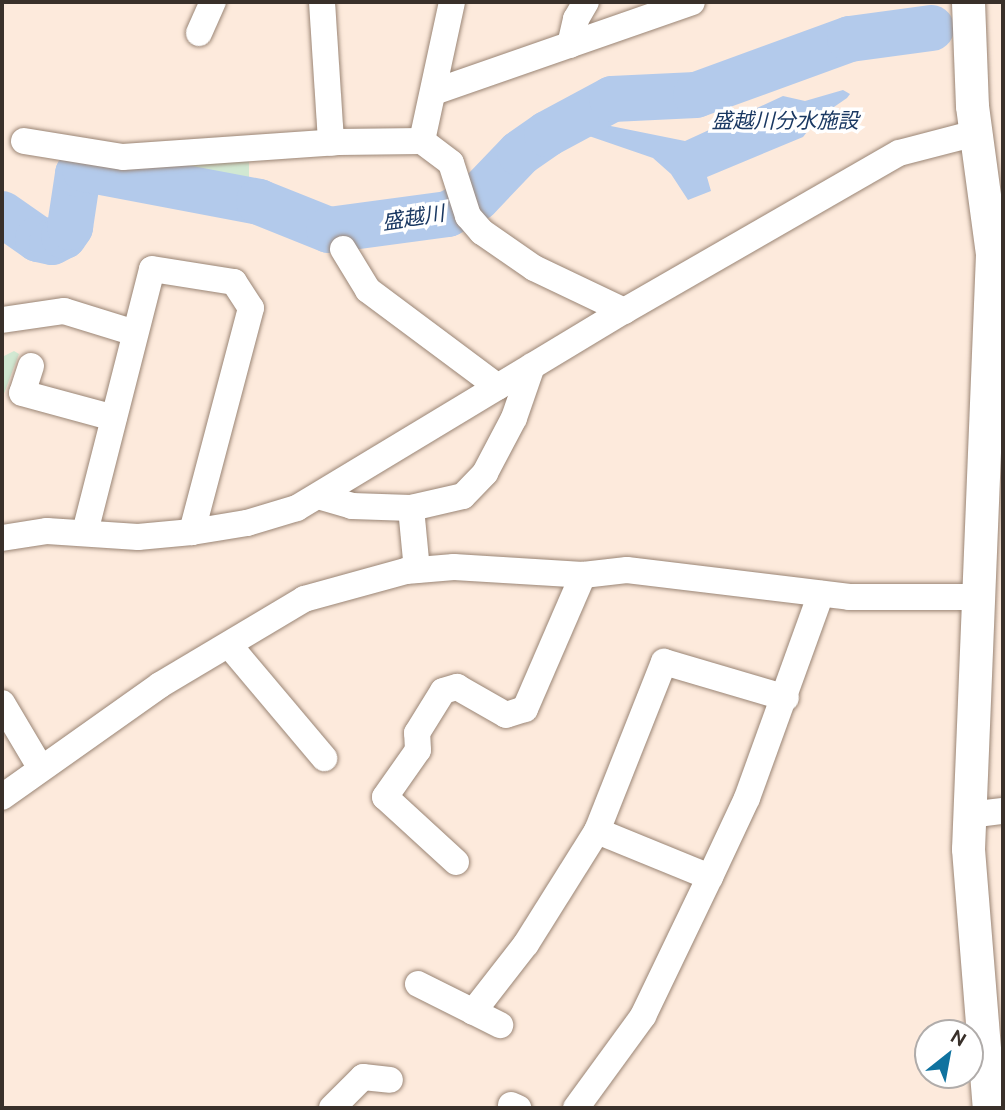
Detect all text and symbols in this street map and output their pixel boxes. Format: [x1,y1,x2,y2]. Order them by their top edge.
water label: 盛越川分水施設 [712,107,858,133]
water label: 盛越川 [380,200,446,234]
north arrow [914,1019,984,1089]
text: N [947,1025,971,1051]

